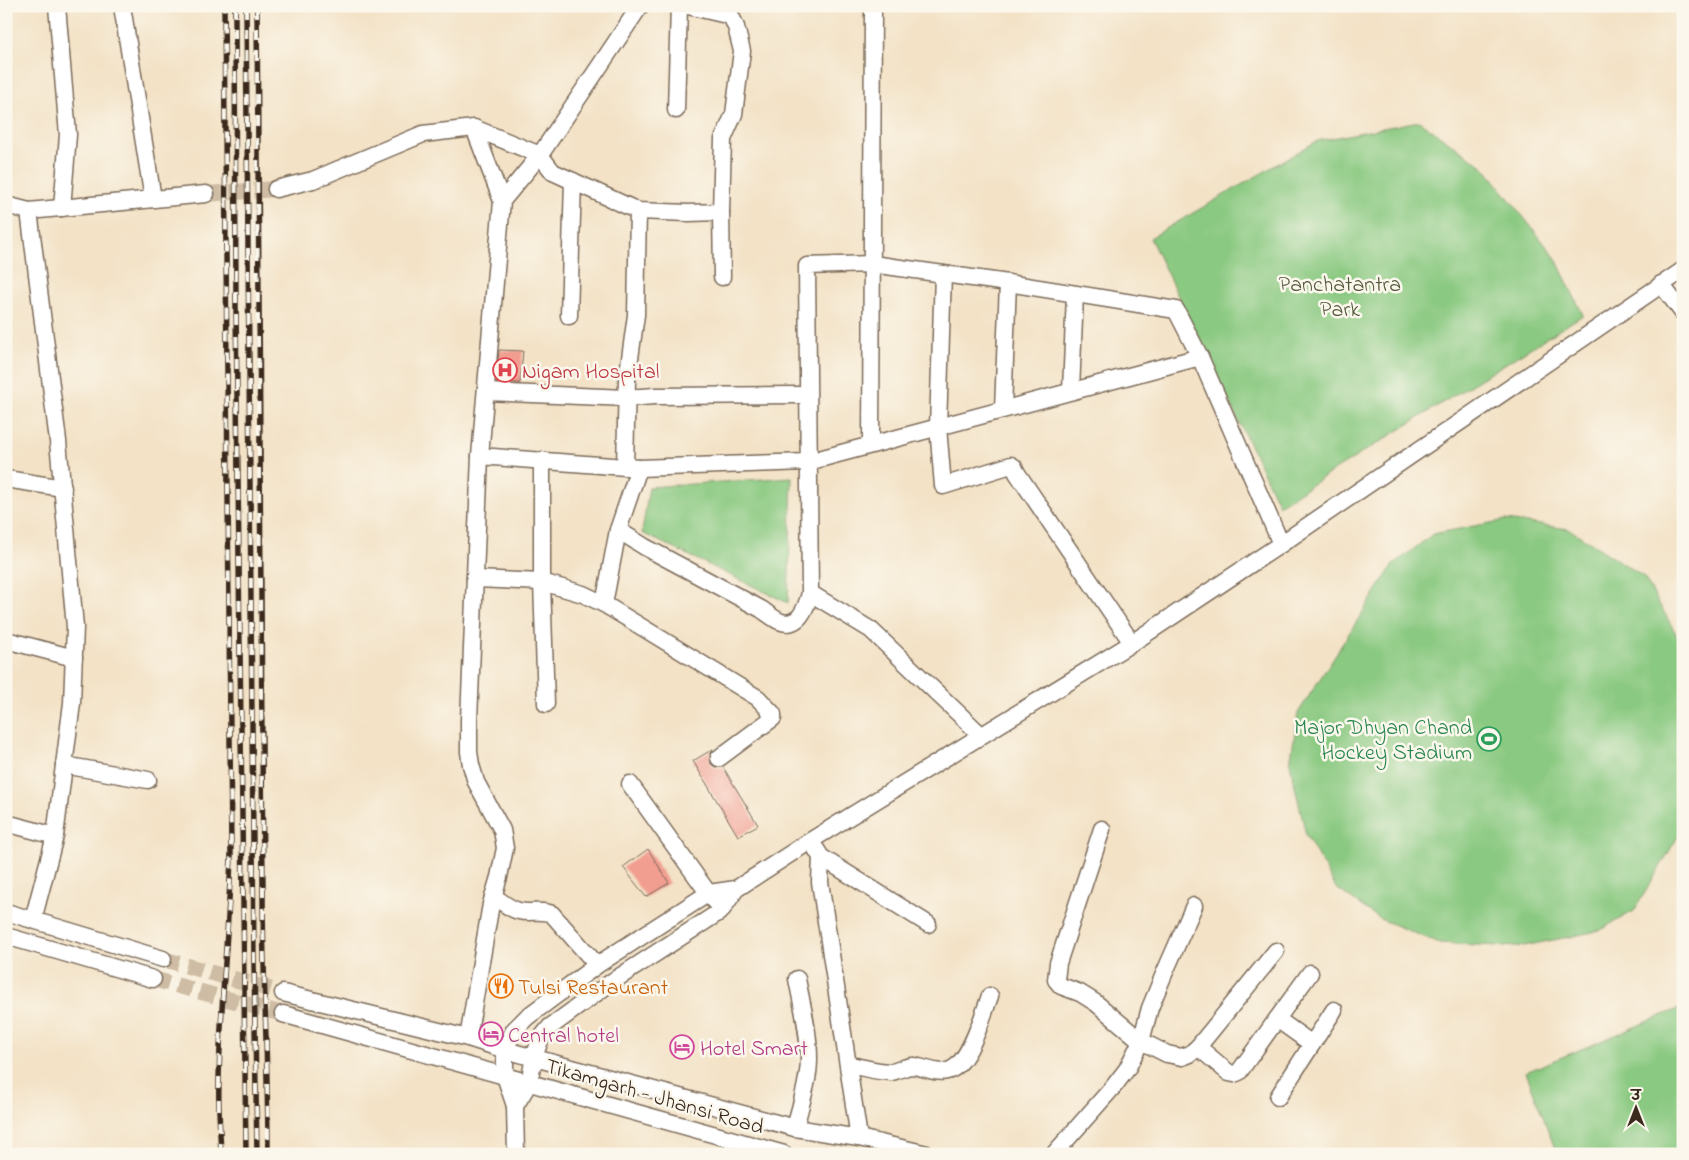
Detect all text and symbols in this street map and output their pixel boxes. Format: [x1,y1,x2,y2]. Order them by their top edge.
park label: Panchatantra Park [1279,270,1401,327]
hospital icon: Nigam Hospital [492,357,518,383]
place label: Nigam Hospital [522,357,659,390]
place label: Major Dhyan Chand Hockey Stadium [1294,713,1472,771]
sports icon: Major Dhyan Chand Hockey Stadium [1476,726,1502,752]
restaurant icon: Tulsi Restaurant [488,973,514,999]
place label: Tulsi Restaurant [518,973,669,1005]
hotel icon: Central hotel [478,1021,504,1047]
place label: Central hotel [508,1021,619,1053]
hotel icon: Hotel Smart [669,1034,695,1060]
place label: Hotel Smart [700,1034,809,1066]
street label: Tikamgarh - Jhansi Road [541,1051,767,1145]
north arrow [1612,1082,1662,1132]
text: उ [1629,1086,1642,1107]

